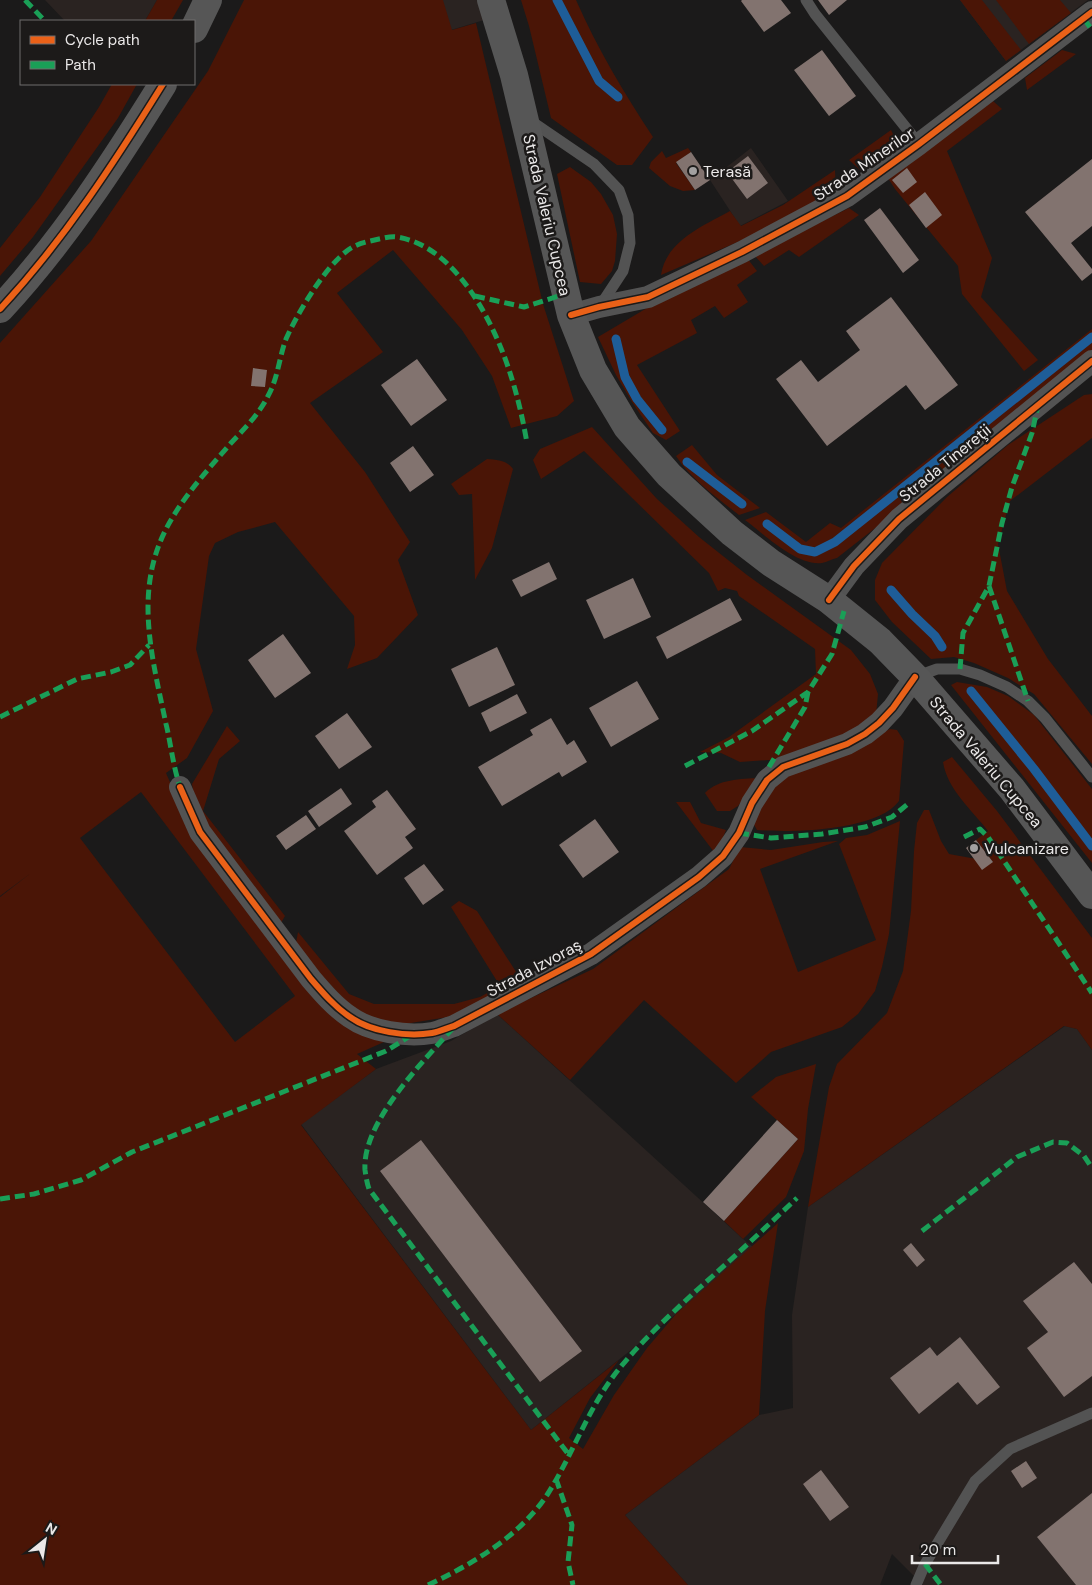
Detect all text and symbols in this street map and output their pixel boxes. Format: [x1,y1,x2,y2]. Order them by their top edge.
legend [20,20,195,85]
text: Cycle path [65,30,140,50]
text: Path [65,55,96,75]
street label: Strada Minerilor [809,122,919,206]
street label: Strada Valeriu Cupcea [518,132,576,298]
place label: Terasă [703,161,751,182]
marker: Terasă [687,165,699,177]
street label: Strada Tinereţii [895,419,995,507]
street label: Strada Valeriu Cupcea [925,692,1047,832]
place label: Vulcanizare [984,838,1069,859]
marker: Vulcanizare [968,842,980,854]
street label: Strada Izvoraş [483,934,585,1002]
north arrow [20,1515,70,1565]
text: N [43,1518,60,1539]
scale bar [912,1532,998,1564]
text: 20 m [920,1540,956,1560]

